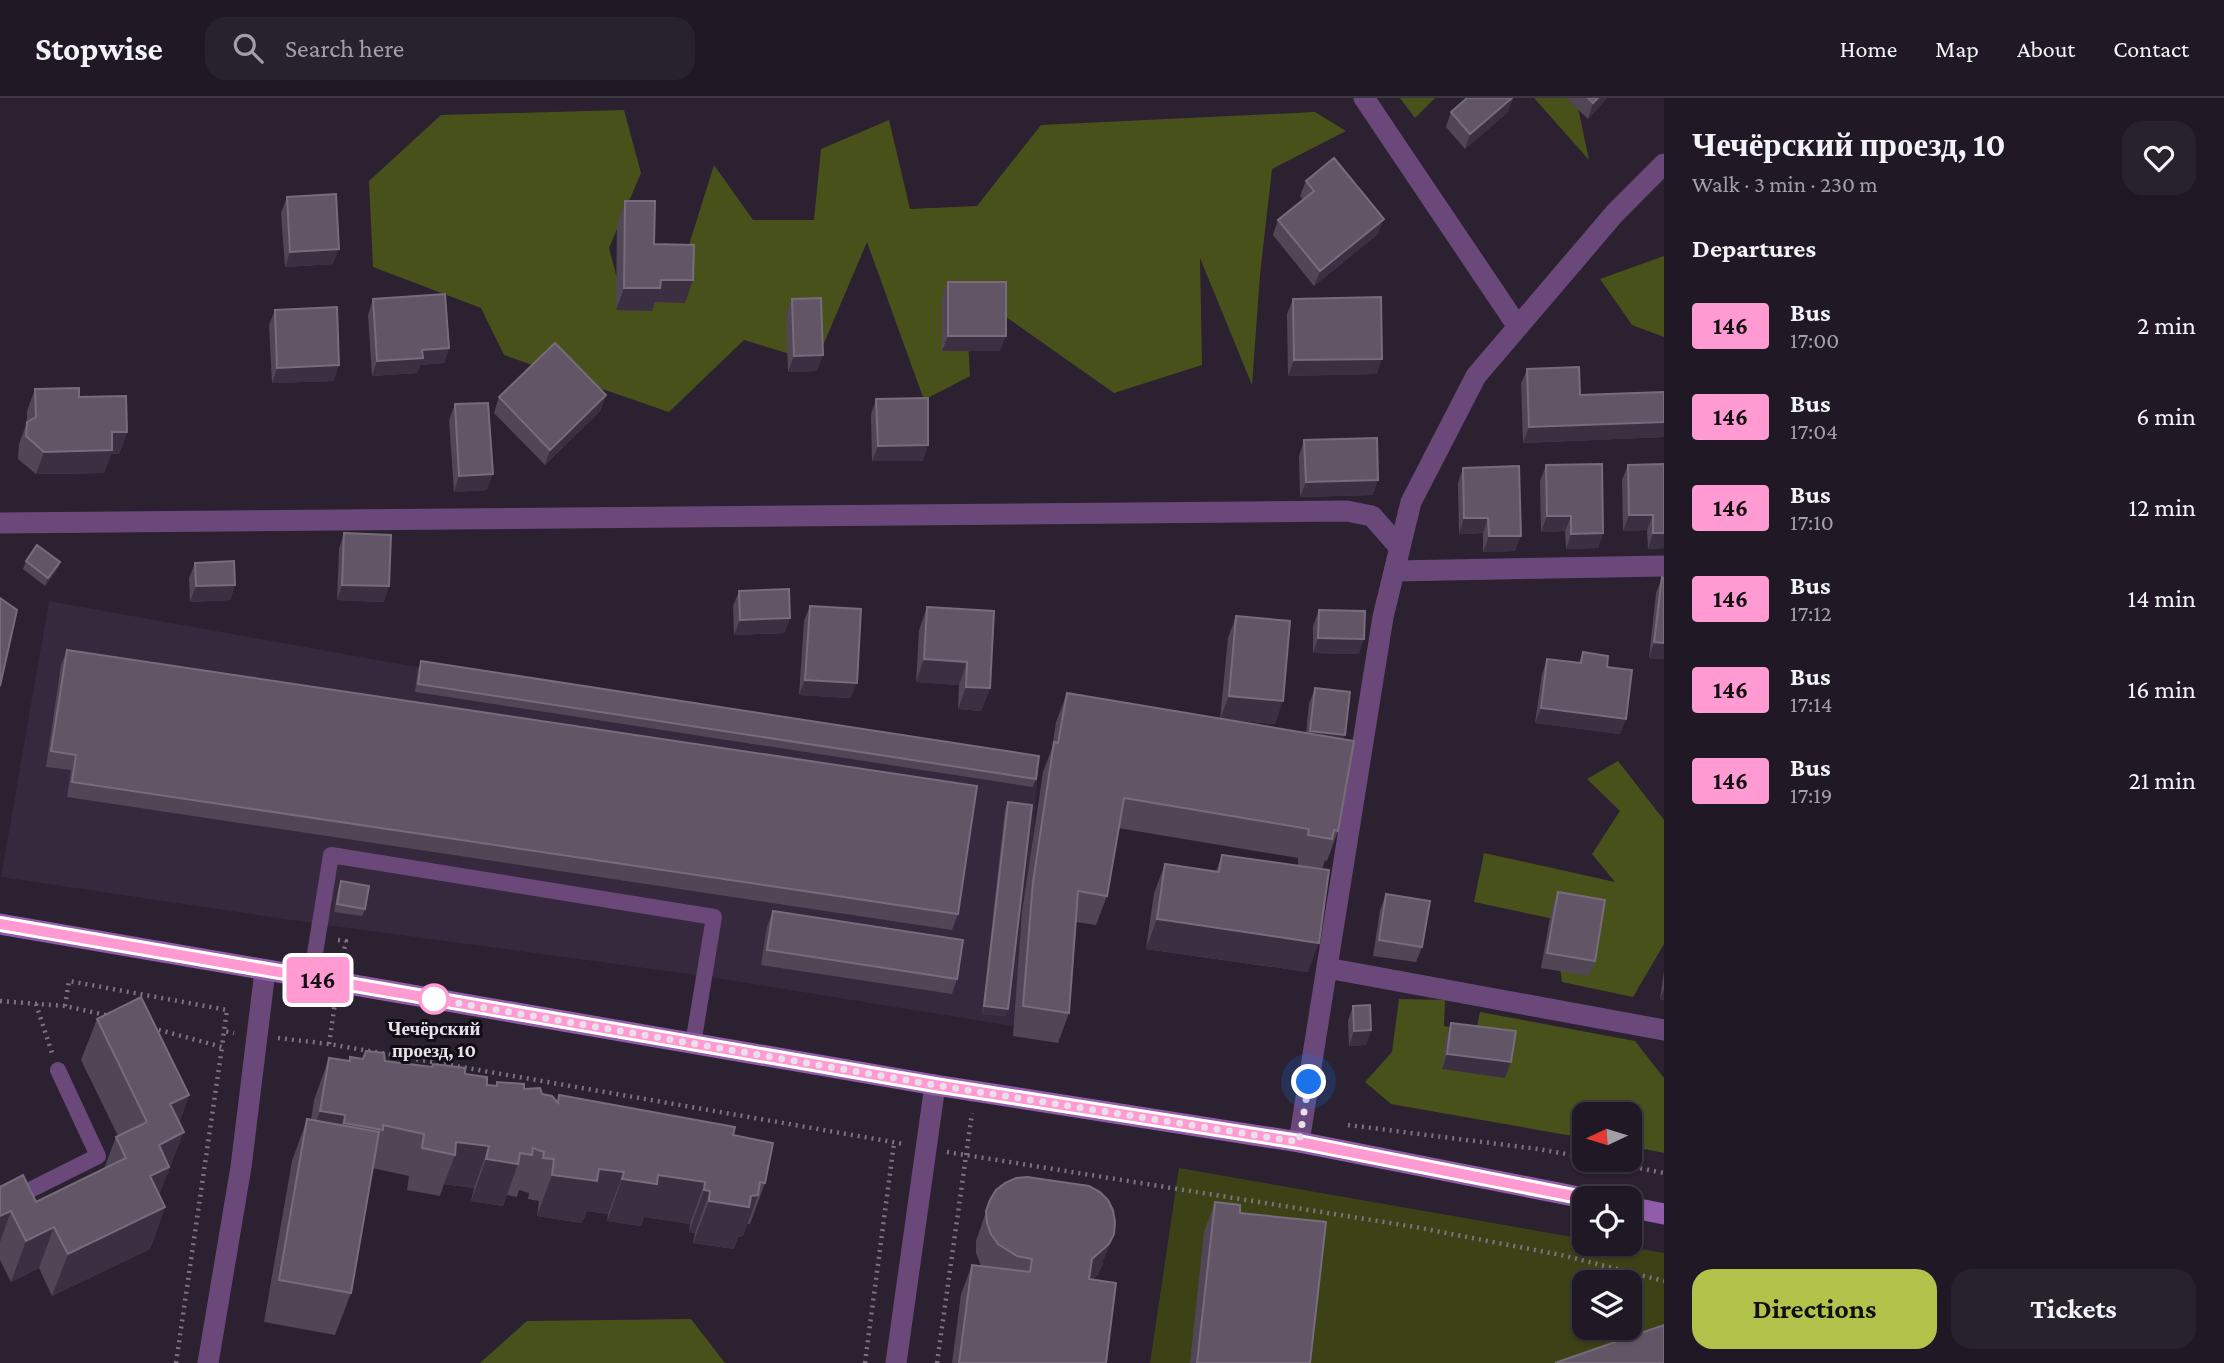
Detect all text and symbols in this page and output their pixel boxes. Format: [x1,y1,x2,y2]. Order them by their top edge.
search box [205,17,695,80]
icon: search [229,29,267,67]
text: Stopwise [35,30,163,67]
text: Search here [285,34,404,63]
text: Home [1840,35,1897,62]
text: Map [1935,35,1979,62]
text: About [2017,35,2075,62]
text: Contact [2113,35,2189,62]
button: heart [2122,121,2196,195]
text: Чечёрский проезд, 10 [1692,126,2005,163]
text: Walk · 3 min · 230 m [1692,171,1878,197]
text: Departures [1692,234,1816,263]
text: Bus [1790,298,1831,327]
text: 2 min [2137,311,2196,340]
text: 146 [1713,312,1748,339]
text: 17:00 [1790,327,1839,353]
text: Bus [1790,389,1831,418]
text: 6 min [2136,402,2196,431]
text: 146 [1713,403,1748,430]
text: 17:04 [1790,418,1838,444]
text: Bus [1790,480,1831,509]
text: 12 min [2128,493,2196,522]
text: 146 [1713,494,1748,521]
text: 17:10 [1790,509,1834,535]
text: Bus [1790,571,1831,600]
text: 14 min [2128,584,2196,613]
text: 146 [1713,585,1748,612]
text: 17:12 [1790,600,1832,626]
text: Bus [1790,662,1831,691]
text: 16 min [2128,675,2196,704]
text: 146 [1713,676,1748,703]
text: 17:14 [1790,691,1833,717]
text: Bus [1790,753,1831,782]
text: 21 min [2128,766,2196,795]
text: 146 [1713,767,1748,794]
text: 17:19 [1790,782,1832,808]
line badge: 146 [278,957,358,1003]
text: 146 [300,966,336,993]
marker: Чечёрский проезд, 10 [419,984,449,1014]
place label: Чечёрский проезд, 10 [388,1018,480,1061]
your location [1291,1064,1326,1099]
north arrow [1572,1102,1642,1172]
map controls [1572,1102,1642,1340]
button: locate [1572,1186,1642,1256]
button: Directions [1692,1269,1937,1349]
button: Tickets [1951,1269,2196,1349]
button: layers [1572,1270,1642,1340]

